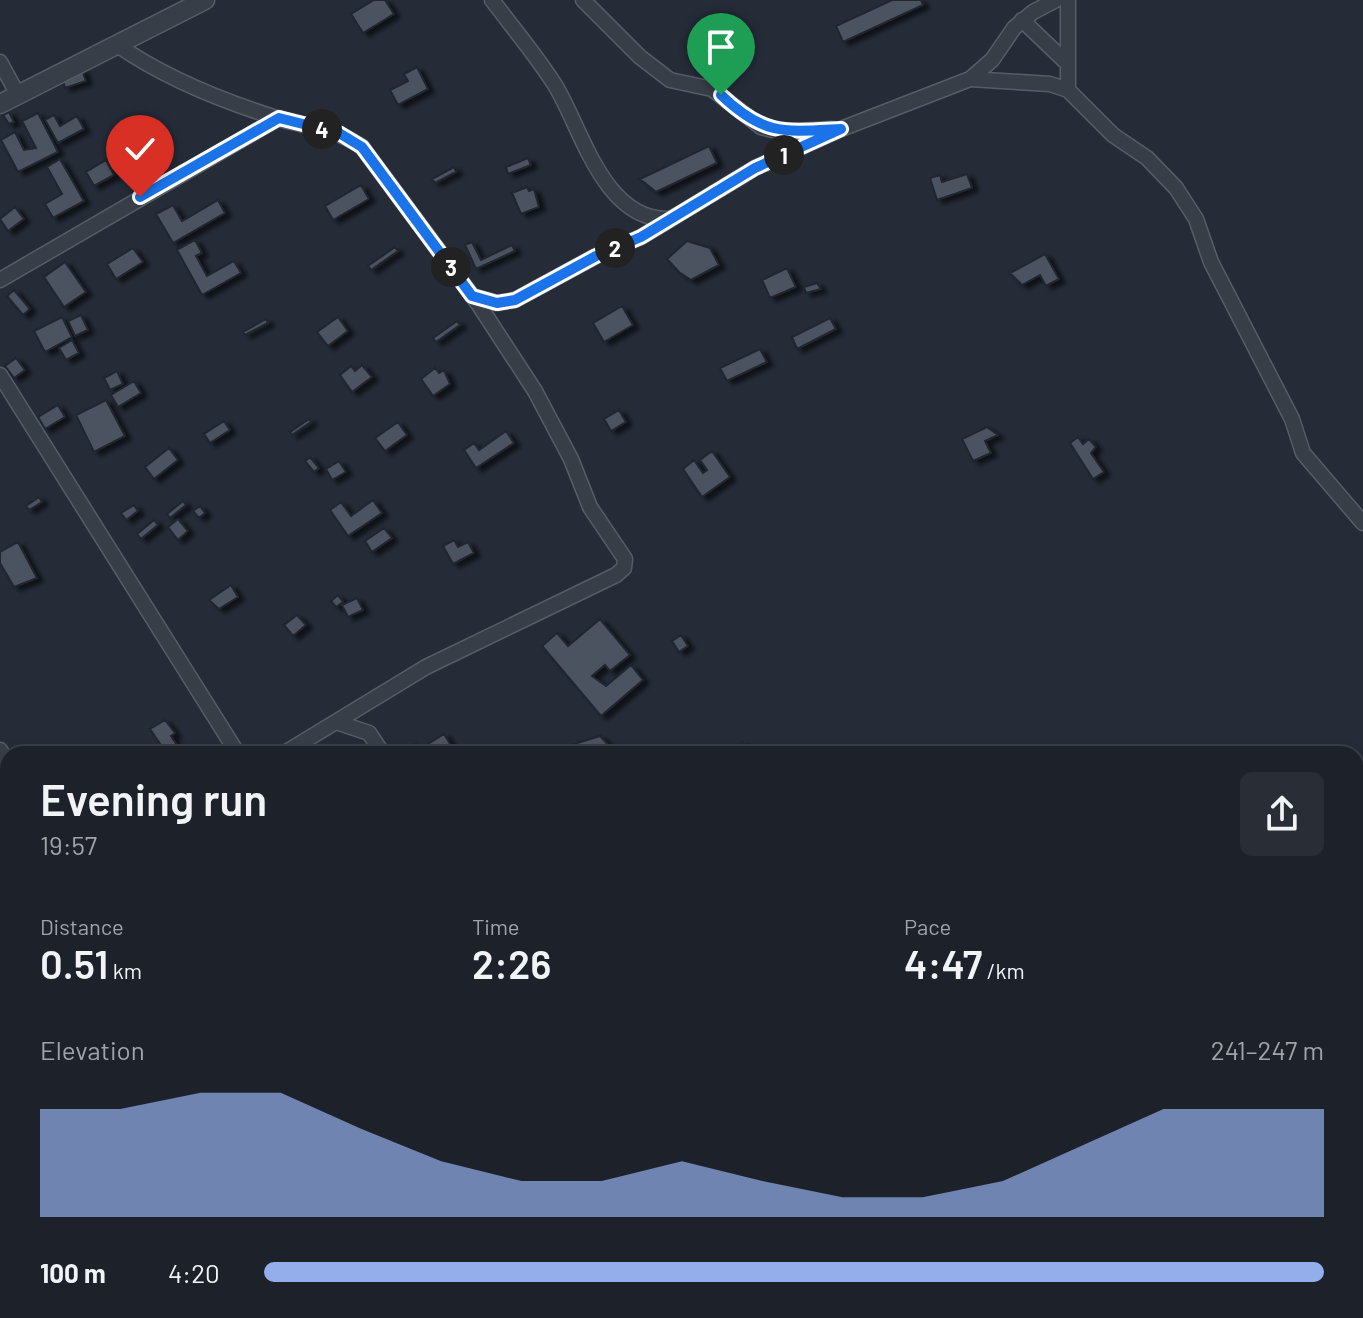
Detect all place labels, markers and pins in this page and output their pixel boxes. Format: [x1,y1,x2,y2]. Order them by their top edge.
pin [687,13,755,95]
pin: 4 [302,109,342,149]
pin [106,115,174,197]
pin: 1 [764,135,804,175]
pin: 2 [595,228,635,268]
pin: 3 [431,247,471,287]

